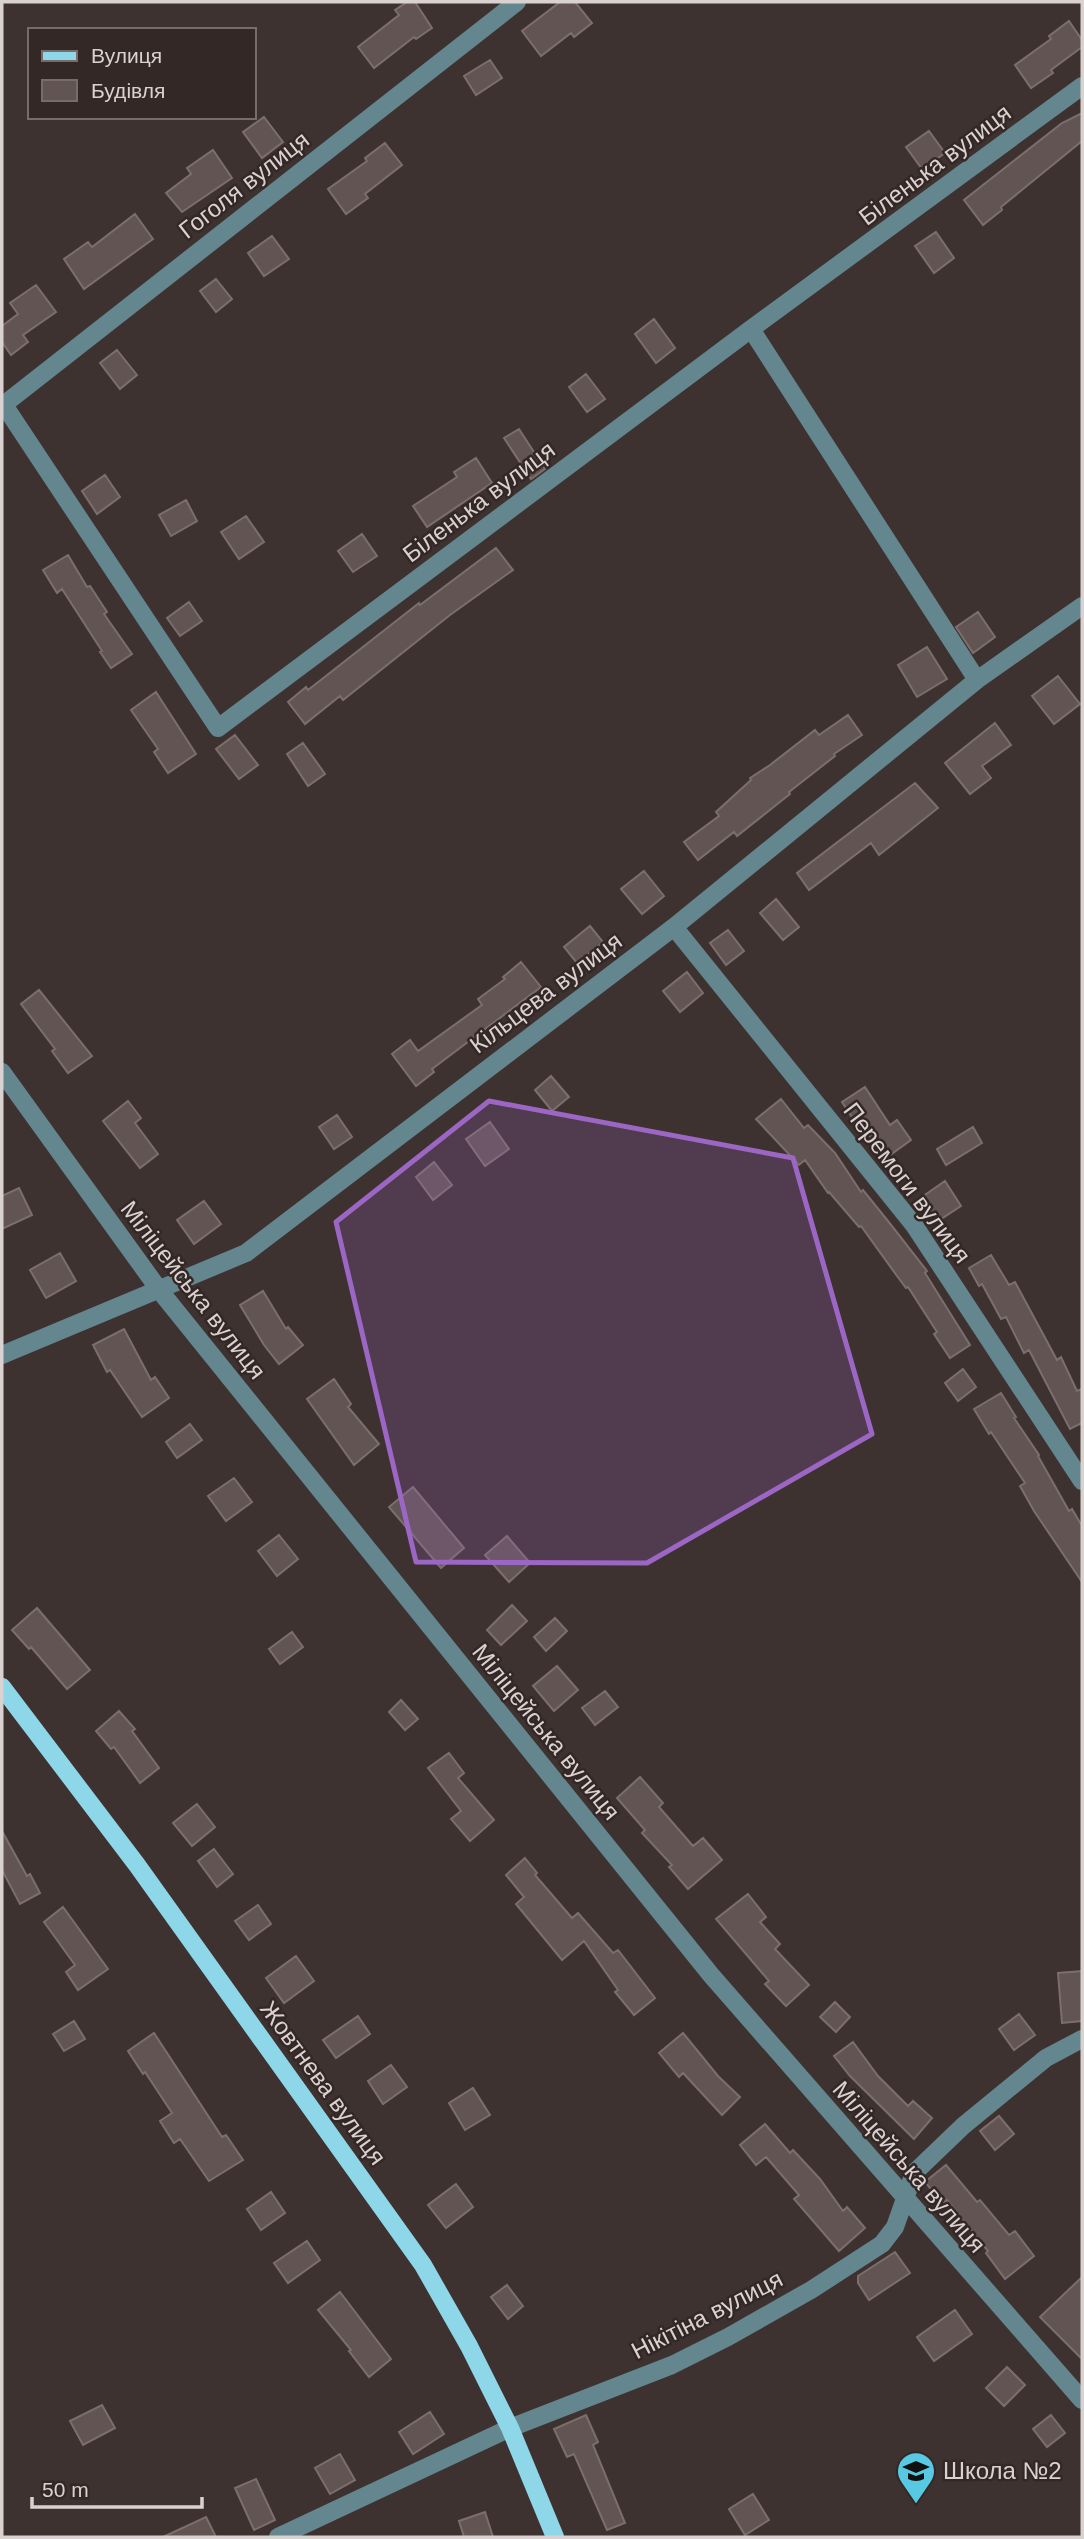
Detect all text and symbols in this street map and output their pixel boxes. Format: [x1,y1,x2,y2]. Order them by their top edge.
legend [28,28,256,119]
text: Вулиця [91,44,162,67]
text: Будівля [91,79,165,102]
street label: Біленька вулиця [853,99,1016,230]
street label: Гоголя вулиця [173,126,314,244]
street label: Біленька вулиця [397,436,560,567]
street label: Кільцева вулиця [464,927,627,1058]
street label: Перемоги вулиця [838,1097,977,1268]
street label: Міліцейська вулиця [116,1195,271,1384]
street label: Міліцейська вулиця [467,1638,626,1825]
street label: Жовтнева вулиця [255,1996,392,2170]
street label: Міліцейська вулиця [828,2075,991,2258]
street label: Нікітіна вулиця [627,2265,787,2364]
school or university icon: Школа №2 [895,2450,937,2505]
place label: Школа №2 [943,2457,1062,2484]
scale bar [32,2466,201,2510]
text: 50 m [42,2478,89,2501]

